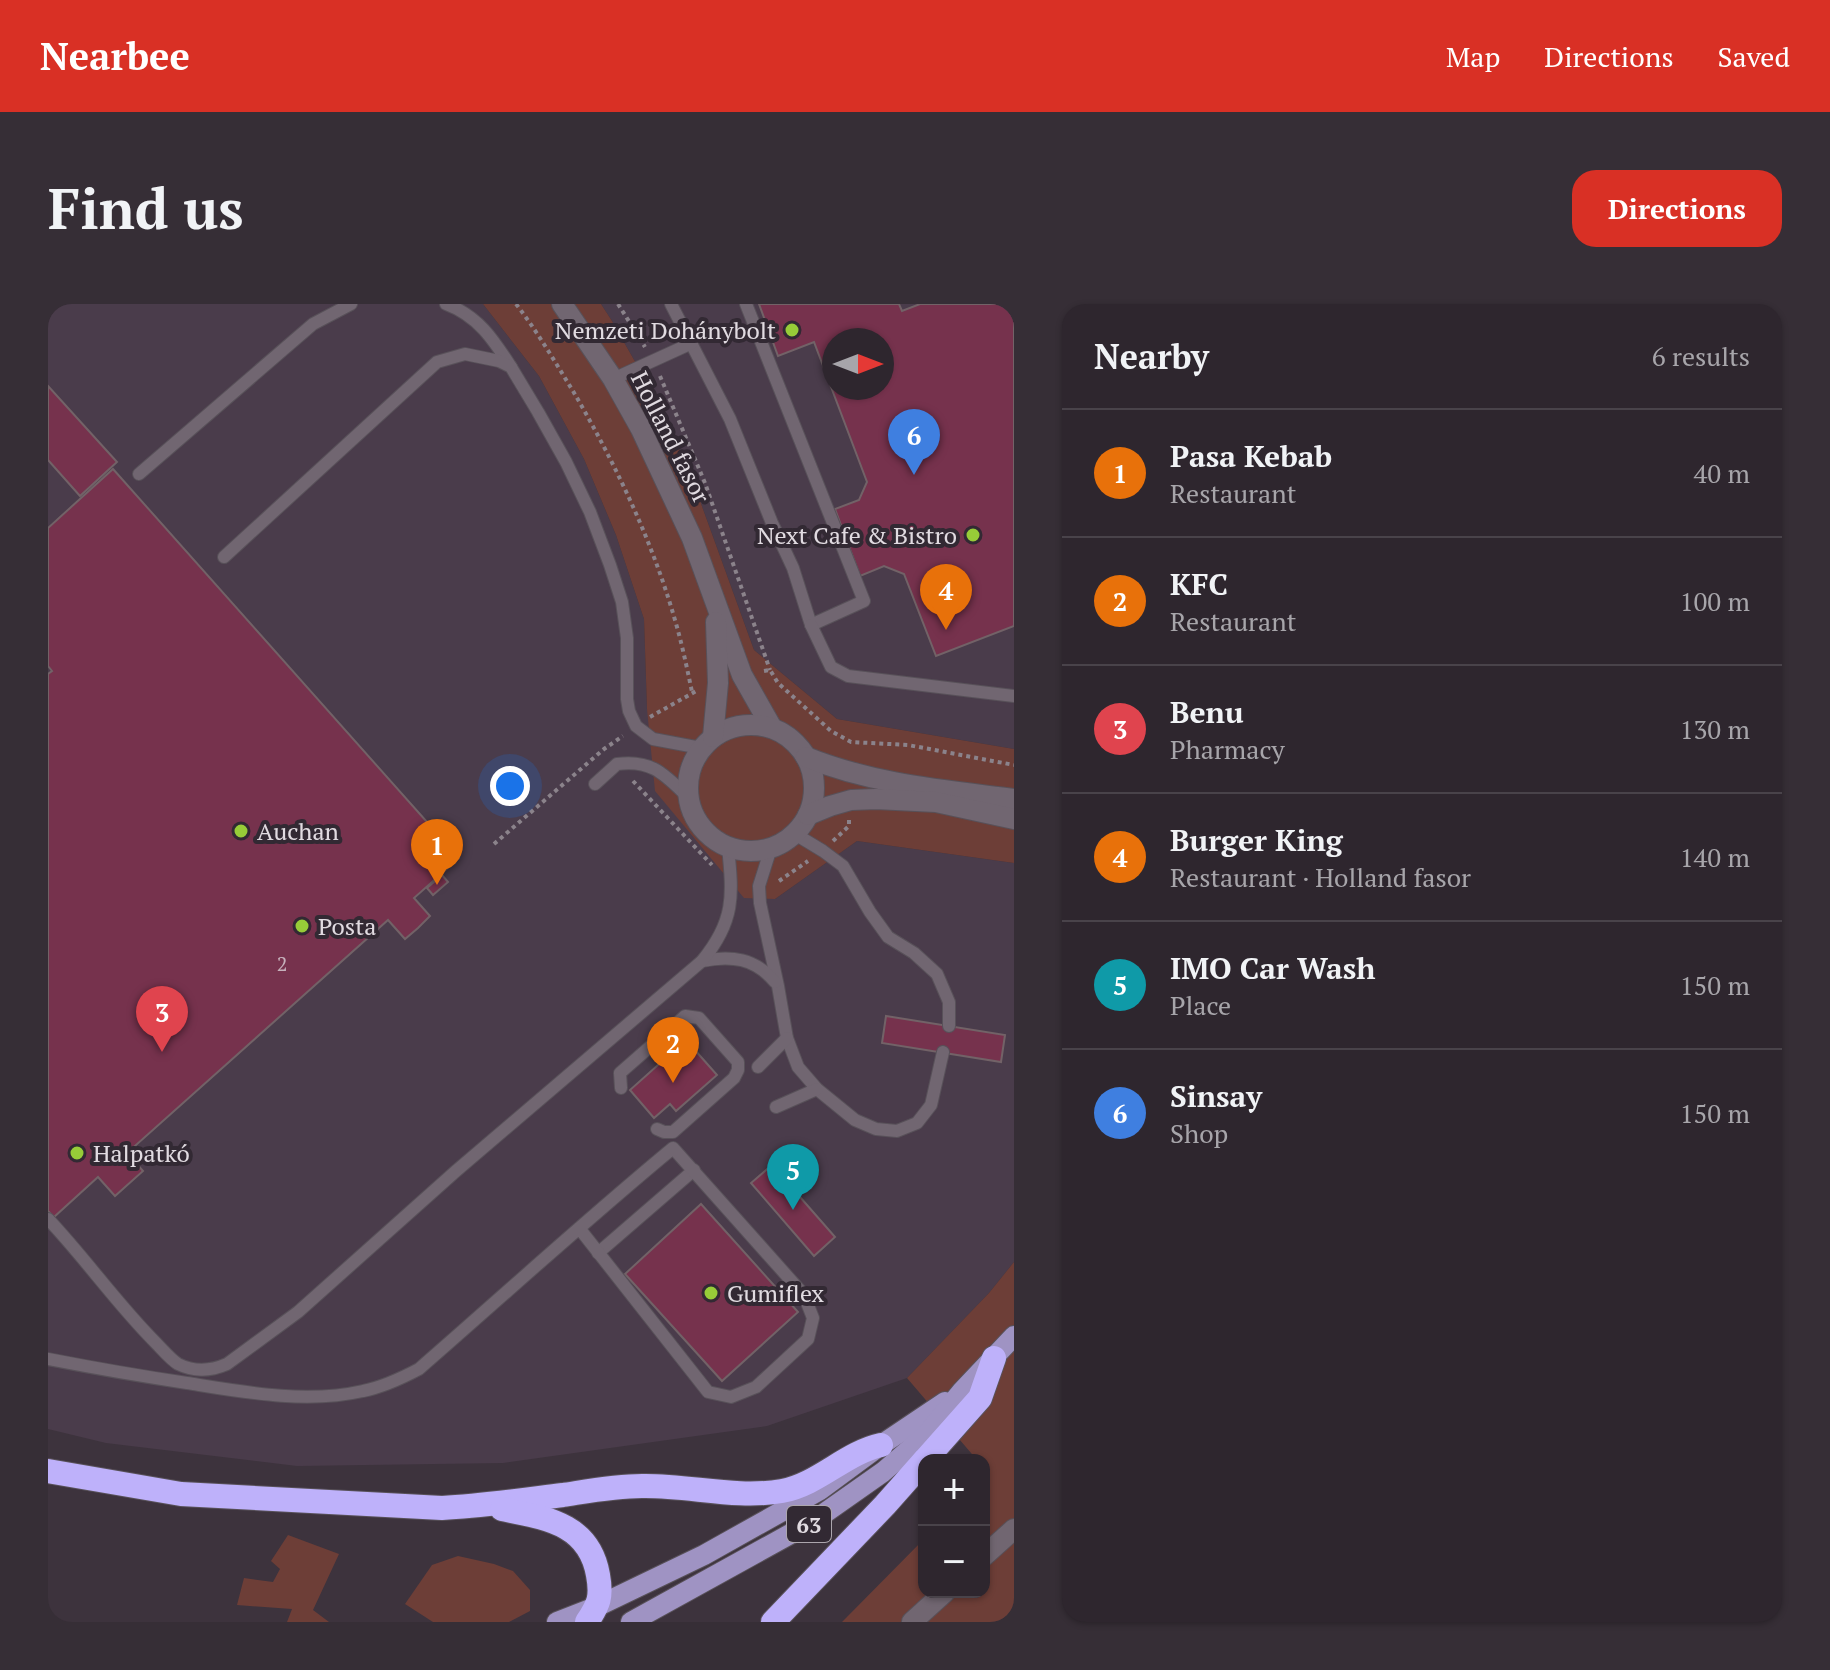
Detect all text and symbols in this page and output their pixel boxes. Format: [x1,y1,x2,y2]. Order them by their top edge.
text: Nearbee [40,31,190,81]
text: Map [1446,38,1500,75]
text: Directions [1544,38,1674,75]
text: Saved [1718,38,1790,75]
button: Directions [1572,170,1782,247]
text: Find us [48,171,244,245]
place label: Nemzeti Dohánybolt [555,314,776,346]
marker: Nemzeti Dohánybolt [783,321,801,339]
north arrow [822,328,894,400]
text: Nearby [1094,334,1209,379]
text: 6 results [1652,339,1750,373]
street label: Holland fasor [624,366,718,509]
pin: 6 [888,409,940,475]
text: Pasa Kebab [1170,436,1332,476]
text: 1 [1113,456,1127,490]
text: 40 m [1694,456,1750,490]
text: Restaurant [1170,476,1296,510]
place label: Next Cafe & Bistro [757,519,957,551]
marker: Next Cafe & Bistro [964,526,982,544]
pin: 4 [920,564,972,630]
text: KFC [1170,564,1228,604]
text: 2 [1113,584,1127,618]
text: 100 m [1680,584,1750,618]
text: Restaurant [1170,604,1296,638]
text: Benu [1170,692,1244,732]
text: 3 [1113,712,1127,746]
text: 130 m [1680,712,1750,746]
text: Pharmacy [1170,732,1285,766]
your location [490,766,530,806]
place label: Auchan [257,815,339,847]
pin: 1 [411,819,463,885]
text: Burger King [1170,820,1343,860]
marker: Auchan [232,822,250,840]
text: 4 [1113,840,1127,874]
text: 140 m [1680,840,1750,874]
text: Restaurant · Holland fasor [1170,860,1471,894]
place label: Posta [318,910,376,942]
marker: Posta [293,917,311,935]
text: IMO Car Wash [1170,948,1375,988]
house number: 2 [277,950,287,977]
text: 5 [1113,968,1127,1002]
text: 150 m [1680,968,1750,1002]
pin: 3 [136,986,188,1052]
text: Place [1170,988,1231,1022]
pin: 2 [647,1017,699,1083]
text: Sinsay [1170,1076,1262,1116]
text: 6 [1113,1096,1127,1130]
text: 150 m [1680,1096,1750,1130]
text: Shop [1170,1116,1228,1150]
place label: Halpatkó [93,1137,190,1169]
marker: Halpatkó [68,1144,86,1162]
pin: 5 [767,1144,819,1210]
place label: Gumiflex [727,1277,825,1309]
marker: Gumiflex [702,1284,720,1302]
map controls [918,1454,990,1598]
button: + [918,1454,990,1526]
road number: 63 [787,1506,831,1542]
button: − [918,1526,990,1598]

